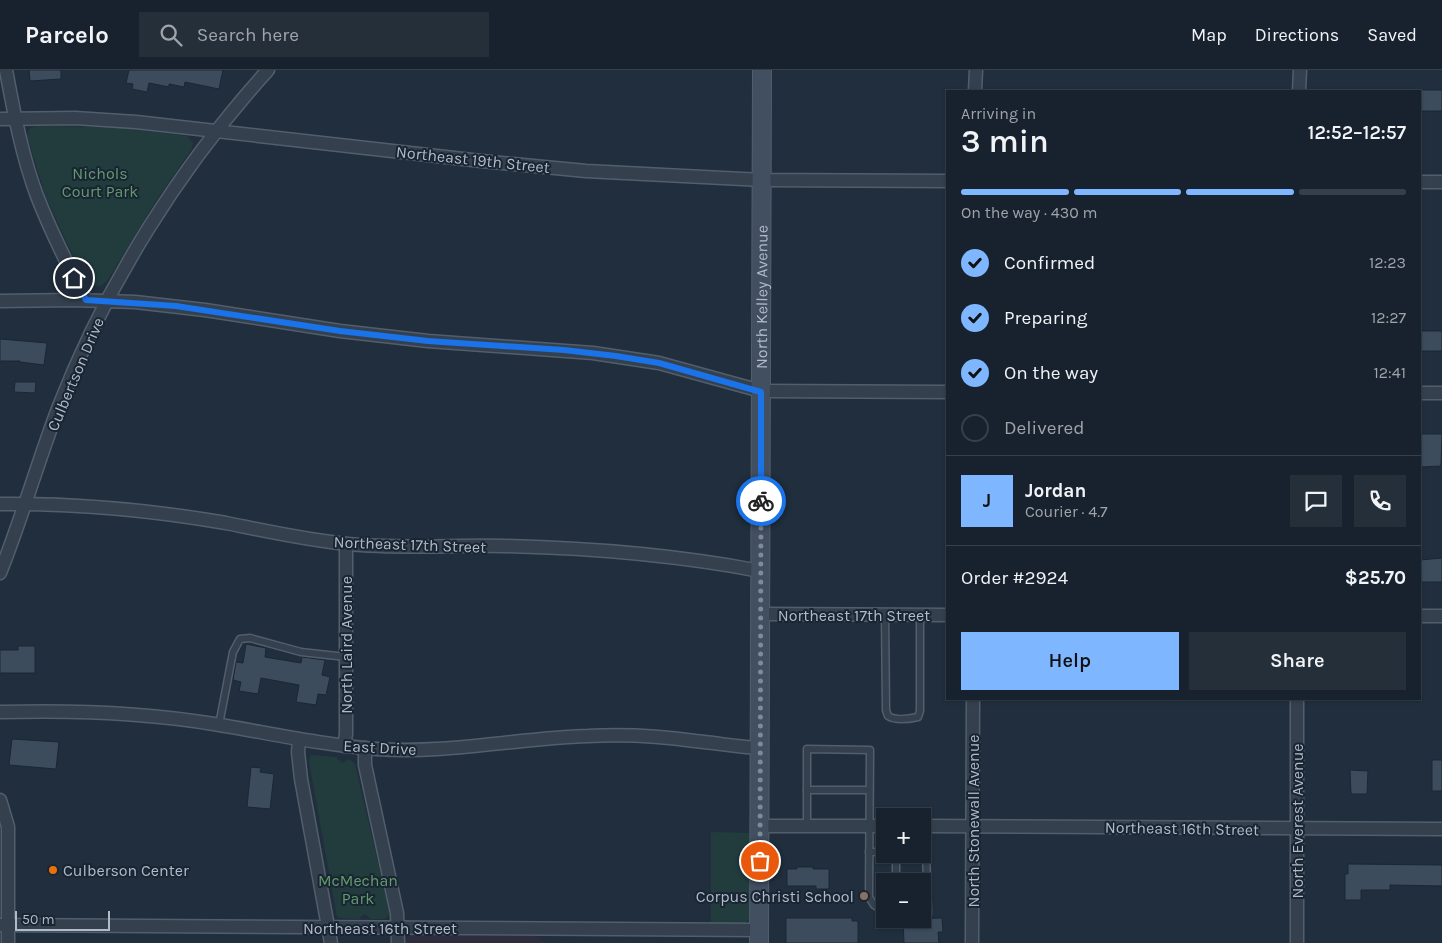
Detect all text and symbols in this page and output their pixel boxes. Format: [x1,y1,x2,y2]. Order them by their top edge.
search box [139,12,489,57]
text: Parcelo [25,21,109,49]
icon: search [157,21,185,49]
text: Search here [197,24,299,46]
text: Map [1191,24,1227,46]
text: Directions [1255,24,1339,46]
text: Saved [1367,24,1417,46]
text: Arriving in [961,104,1036,123]
text: 12:52–12:57 [1308,122,1406,144]
text: 3 min [961,123,1049,160]
street label: Northeast 19th Street [395,142,551,177]
park label: Nichols Court Park [62,164,138,201]
text: On the way · 430 m [961,203,1097,222]
street label: North Kelley Avenue [752,225,771,369]
icon: check [961,249,989,277]
text: Confirmed [1004,252,1095,274]
text: 12:23 [1369,253,1406,272]
pin [53,257,95,299]
icon: home [60,264,88,292]
icon: check [961,304,989,332]
text: Preparing [1004,307,1087,329]
text: 12:27 [1371,308,1406,327]
street label: Culbertson Drive [43,315,108,434]
icon: check [961,359,989,387]
text: On the way [1004,362,1098,384]
text: 12:41 [1374,363,1406,382]
text: Delivered [1004,417,1084,439]
button: chat [1290,475,1342,527]
button: phone [1354,475,1406,527]
courier [736,476,786,526]
text: Jordan [1025,480,1086,502]
icon: bike [747,487,775,515]
text: J [983,490,991,512]
text: Courier · 4.7 [1025,502,1108,521]
street label: Northeast 17th Street [333,532,487,557]
text: Order #2924 [961,567,1068,589]
text: $25.70 [1345,567,1406,589]
street label: North Laird Avenue [337,576,356,714]
street label: Northeast 17th Street [778,606,930,625]
button: Help [961,632,1179,690]
button: Share [1189,632,1406,690]
street label: North Stonewall Avenue [964,734,983,908]
street label: East Drive [343,736,417,759]
street label: North Everest Avenue [1288,743,1307,899]
map controls [876,808,931,928]
button: + [876,808,931,863]
street label: Northeast 16th Street [1105,818,1259,839]
pin [739,840,781,882]
icon: bag [746,847,774,875]
place label: Culberson Center [63,861,189,880]
marker: Culberson Center [47,864,59,876]
park label: McMechan Park [318,871,398,908]
button: − [876,873,931,928]
place label: Corpus Christi School [696,887,854,906]
marker: Corpus Christi School [858,890,870,902]
scale bar [15,908,110,931]
text: 50 m [22,911,55,928]
street label: Northeast 16th Street [303,919,457,938]

